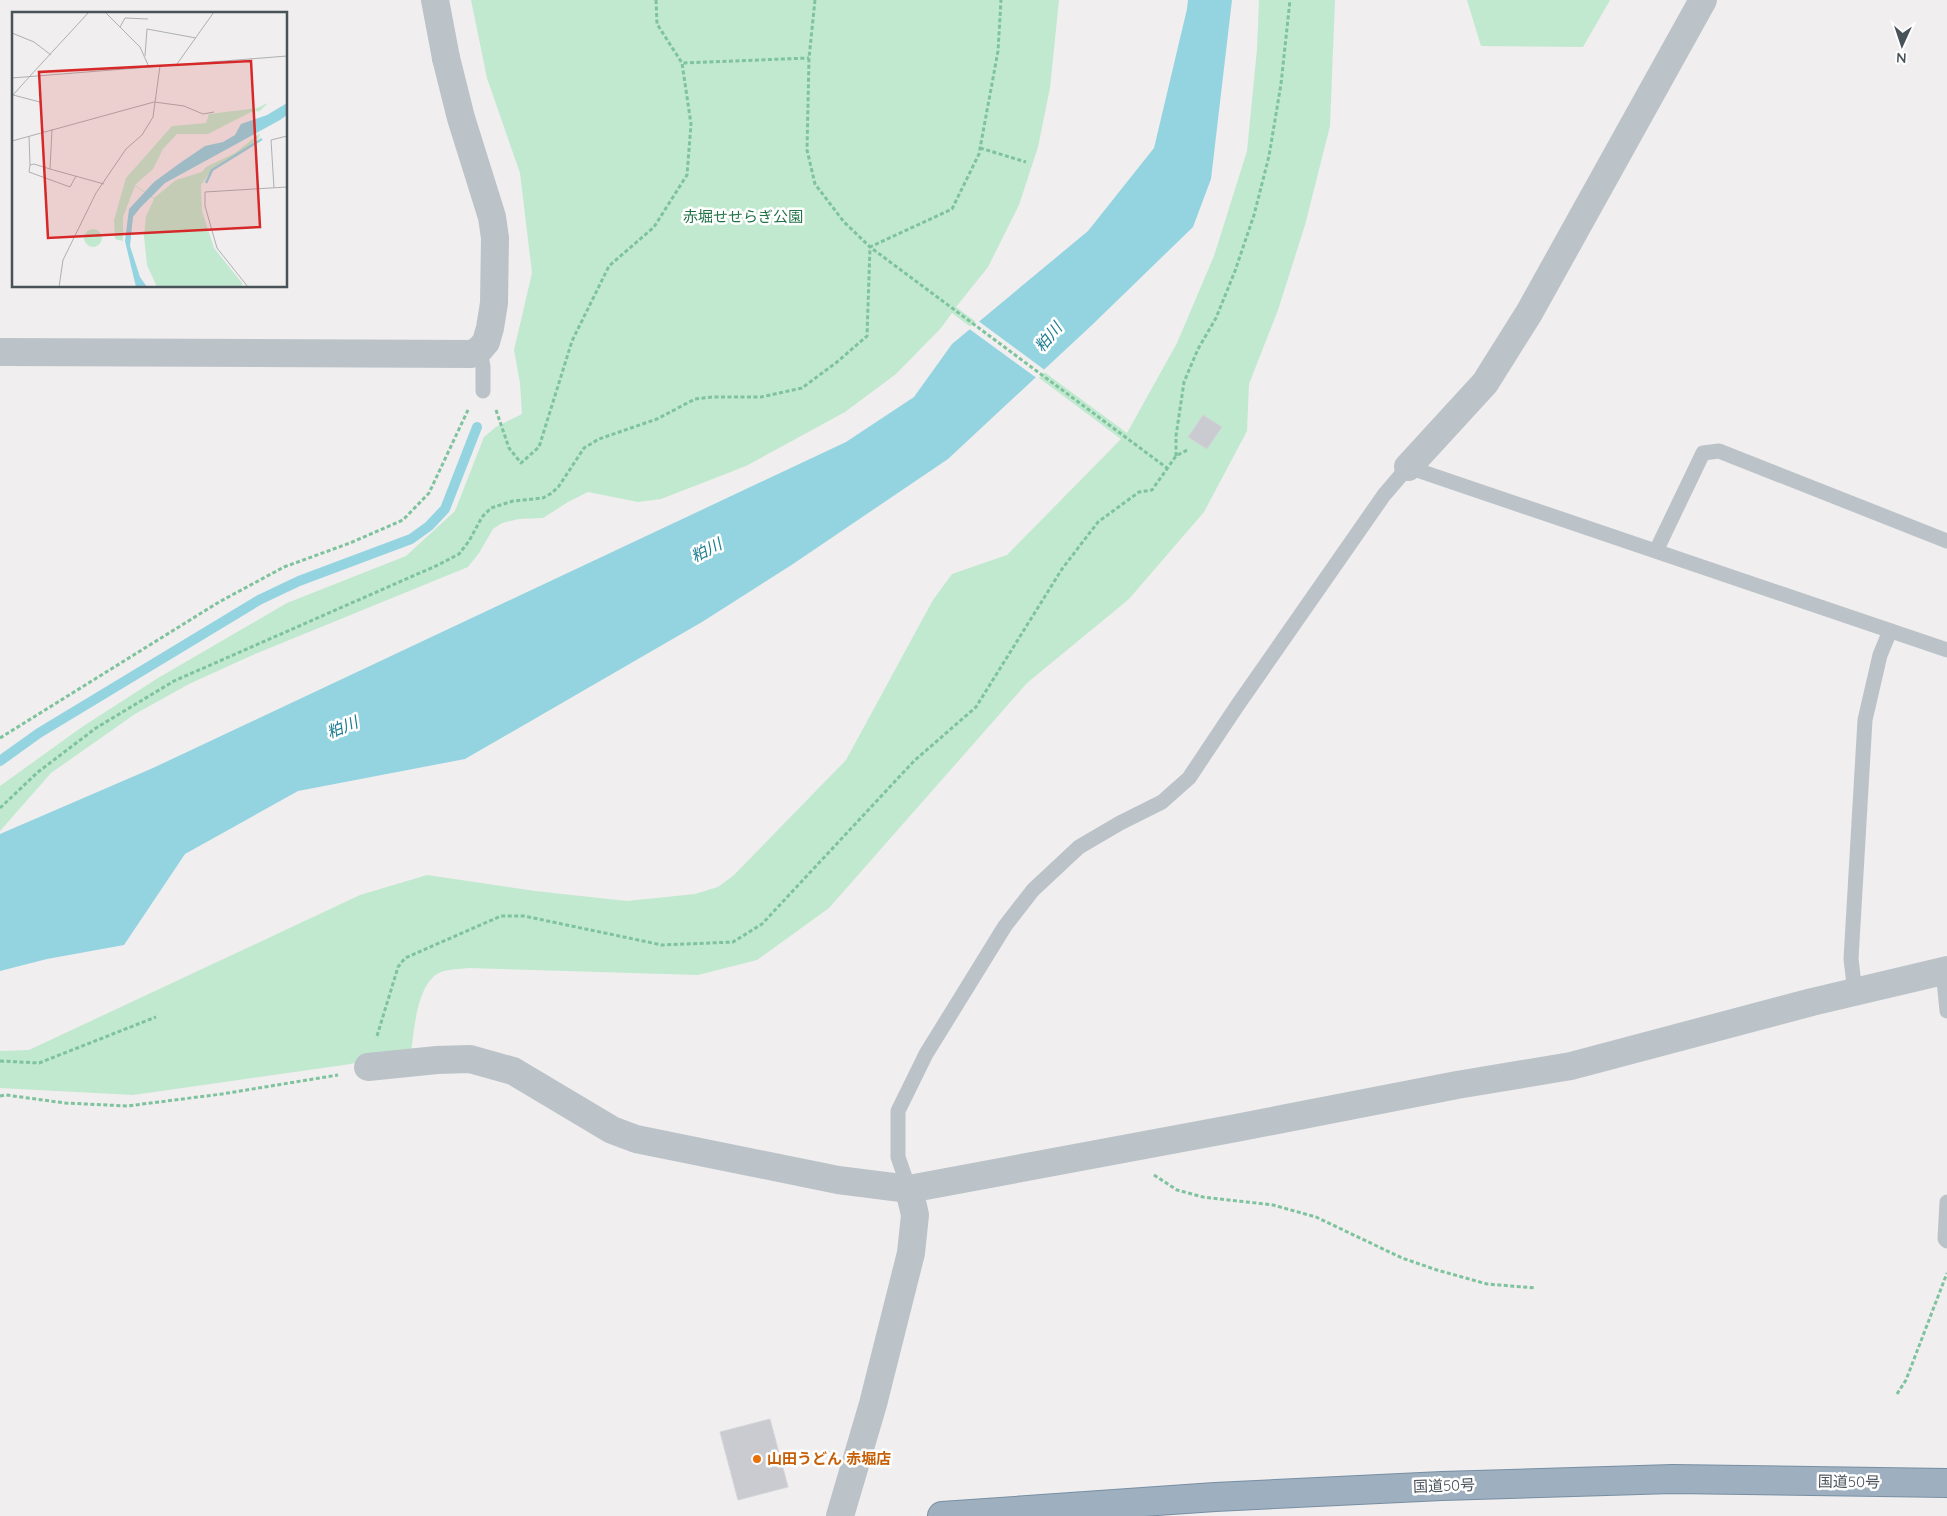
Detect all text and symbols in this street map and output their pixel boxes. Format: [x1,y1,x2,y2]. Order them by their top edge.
inset map [12,12,288,288]
north arrow [1877,20,1927,70]
text: N [1896,49,1907,67]
park label: 赤堀せせらぎ公園 [683,207,803,226]
water label: 粕川 [1030,317,1067,356]
water label: 粕川 [687,533,727,566]
water label: 粕川 [323,711,362,742]
place label: 山田うどん 赤堀店 [767,1449,891,1468]
marker: 山田うどん 赤堀店 [751,1453,763,1465]
street label: 国道50号 [1818,1471,1880,1492]
street label: 国道50号 [1413,1475,1475,1496]

